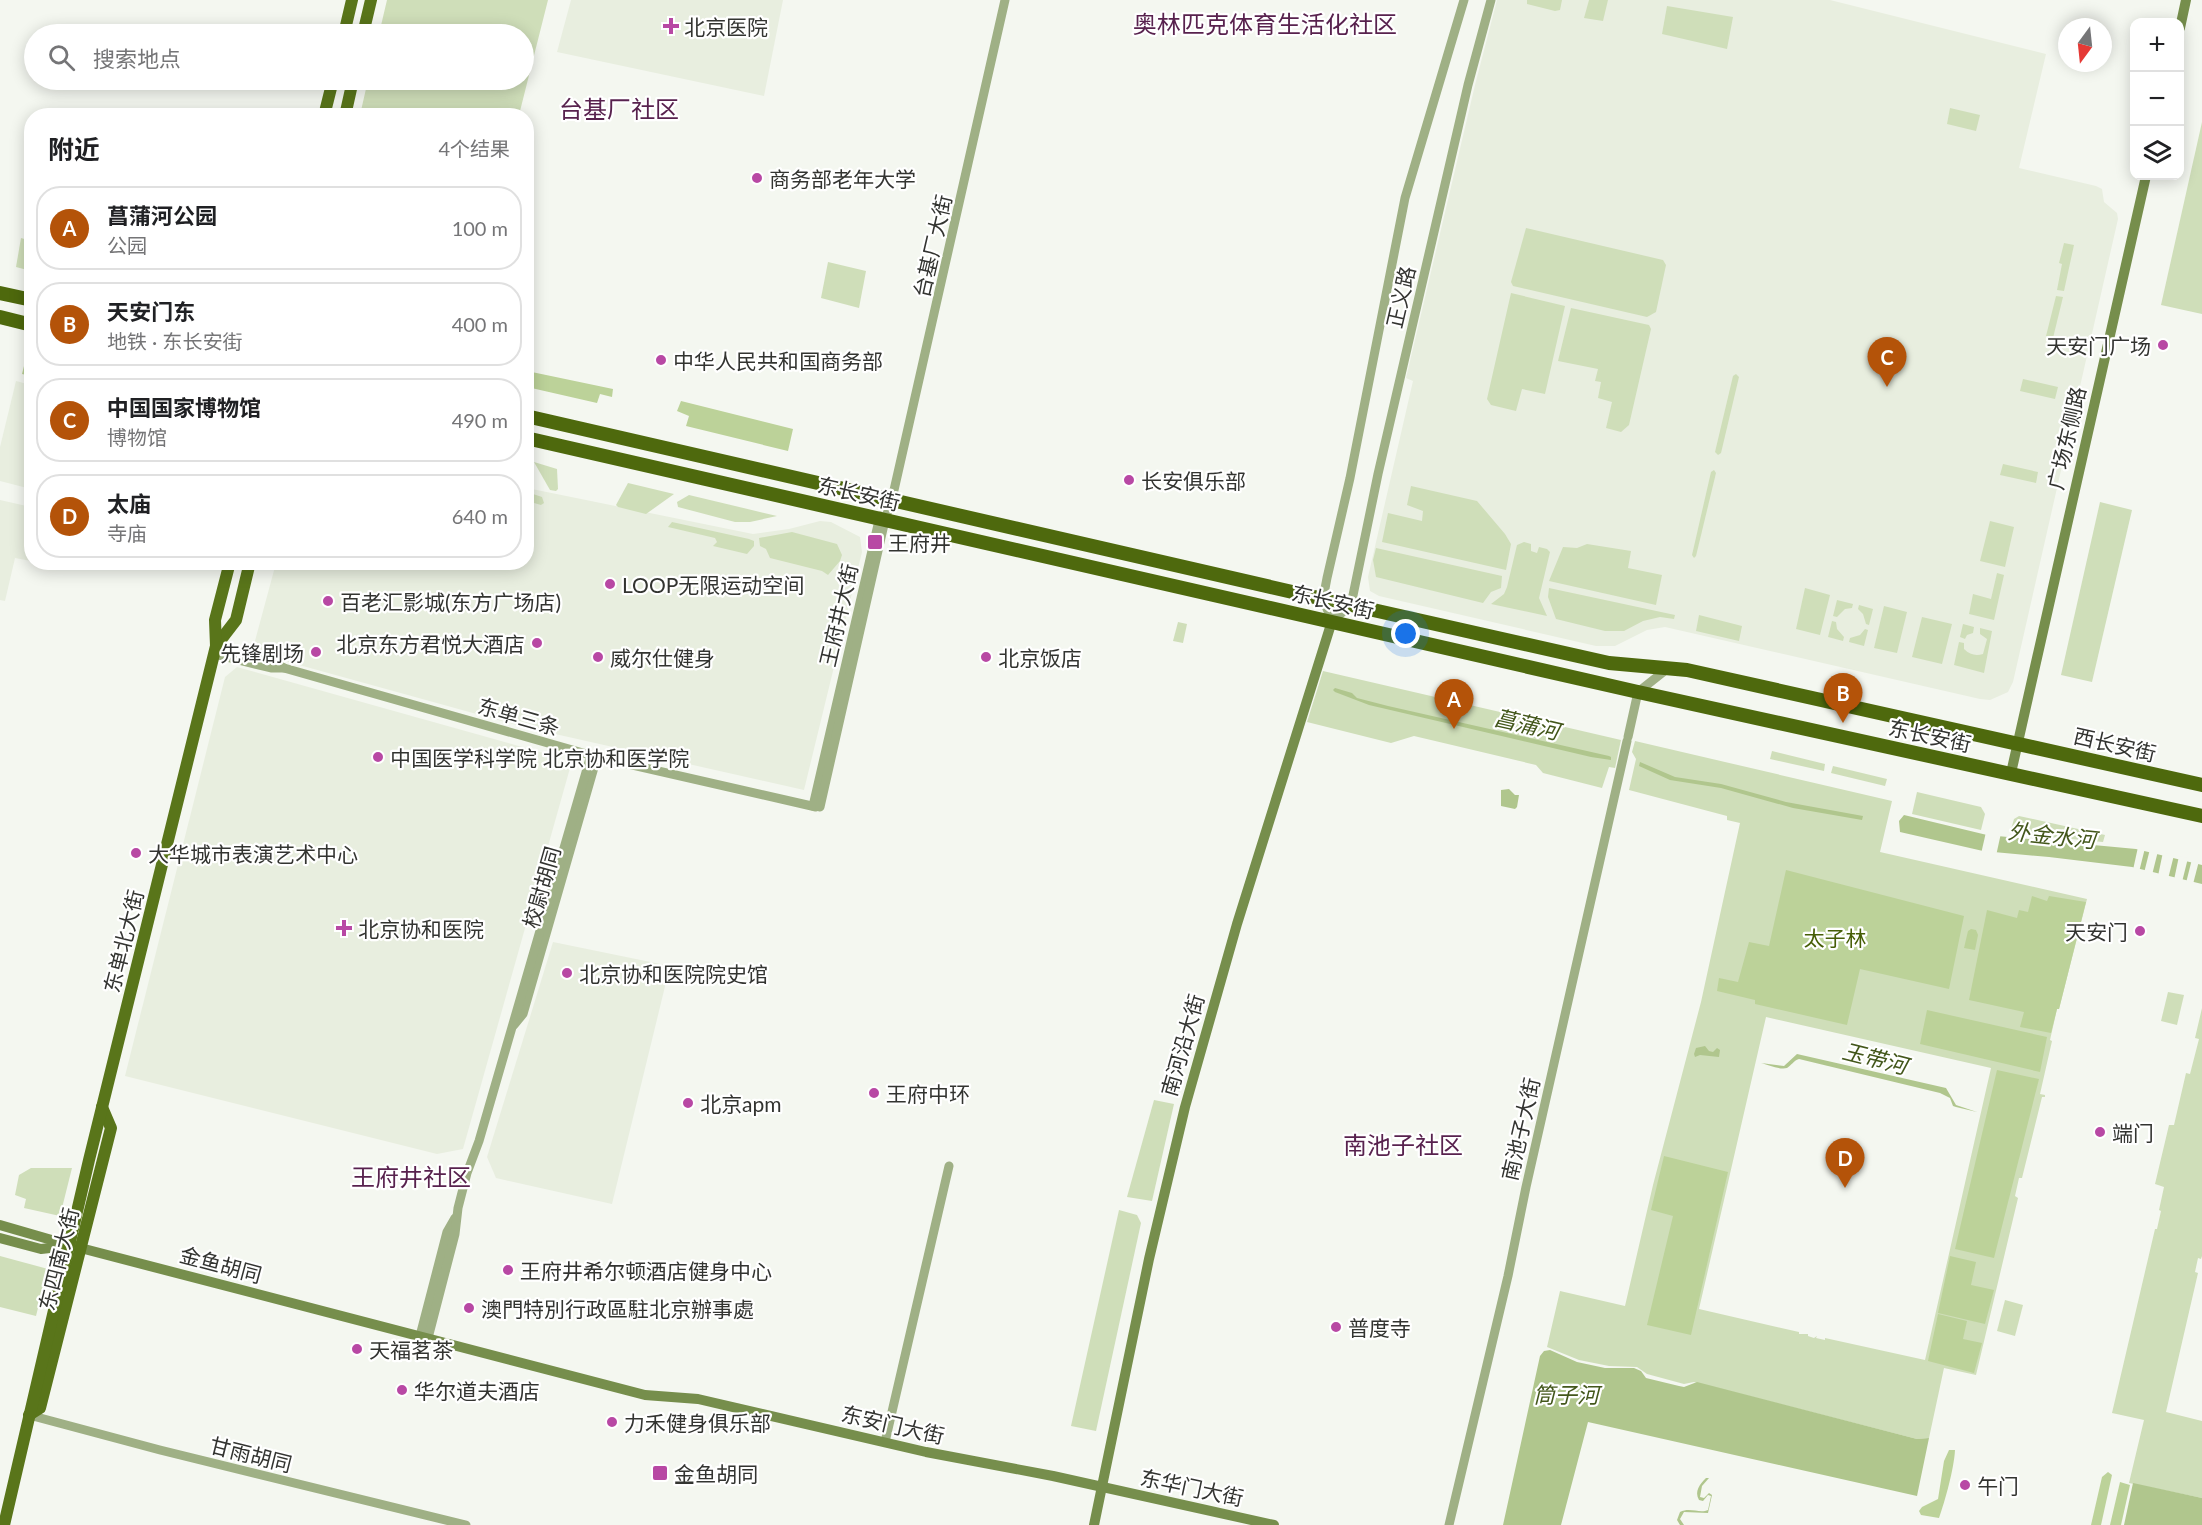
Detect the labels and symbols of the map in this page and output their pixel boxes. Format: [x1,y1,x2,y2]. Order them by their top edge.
district label: 奥林匹克体育生活化社区 [1133,9,1397,38]
place label: 北京医院 [684,14,768,39]
marker: 北京医院 [662,17,680,35]
north arrow [2058,18,2112,72]
district label: 台基厂社区 [559,94,679,123]
place label: 商务部老年大学 [769,166,916,191]
marker: 商务部老年大学 [750,171,764,185]
street label: 台基厂大街 [908,192,956,300]
street label: 正义路 [1381,263,1419,331]
place label: 天安门广场 [2046,333,2151,358]
pin: C [1868,338,1906,387]
marker: 天安门广场 [2156,338,2170,352]
place label: 中华人民共和国商务部 [673,348,883,373]
marker: 中华人民共和国商务部 [654,353,668,367]
street label: 广场东侧路 [2042,384,2090,492]
place label: 长安俱乐部 [1141,468,1246,493]
street label: 东长安街 [815,471,903,515]
marker: 长安俱乐部 [1122,473,1136,487]
place label: 王府井 [888,530,951,555]
marker: 王府井 [866,533,884,551]
street label: 王府井大街 [814,561,862,669]
place label: LOOP无限运动空间 [622,572,804,597]
marker: LOOP无限运动空间 [603,577,617,591]
street label: 东长安街 [1289,579,1377,623]
place label: 百老汇影城(东方广场店) [340,589,561,614]
marker: 百老汇影城(东方广场店) [321,594,335,608]
your location [1391,619,1420,648]
place label: 北京东方君悦大酒店 [336,631,525,656]
marker: 北京东方君悦大酒店 [530,636,544,650]
place label: 先锋剧场 [220,640,304,665]
marker: 先锋剧场 [309,645,323,659]
place label: 威尔仕健身 [610,645,715,670]
place label: 北京饭店 [998,645,1082,670]
marker: 威尔仕健身 [591,650,605,664]
marker: 北京饭店 [979,650,993,664]
pin: B [1824,674,1862,723]
pin: A [1434,680,1474,729]
street label: 东单三条 [475,692,563,740]
water label: 菖蒲河 [1492,703,1566,745]
street label: 东长安街 [1886,714,1974,756]
street label: 西长安街 [2071,722,2159,766]
place label: 中国医学科学院 北京协和医学院 [390,745,689,770]
marker: 中国医学科学院 北京协和医学院 [371,750,385,764]
water label: 外金水河 [2007,817,2101,853]
place label: 大华城市表演艺术中心 [148,841,358,866]
street label: 校尉胡同 [517,843,565,931]
marker: 大华城市表演艺术中心 [129,846,143,860]
street label: 东单北大街 [98,887,148,995]
place label: 北京协和医院 [358,916,484,941]
marker: 北京协和医院 [335,919,353,937]
place label: 天安门 [2065,919,2128,944]
marker: 天安门 [2133,924,2147,938]
park label: 太子林 [1804,925,1867,950]
place label: 北京协和医院院史馆 [579,961,768,986]
marker: 北京协和医院院史馆 [560,966,574,980]
street label: 南河沿大街 [1156,991,1208,1099]
water label: 玉带河 [1840,1037,1914,1080]
street label: 南池子大街 [1496,1075,1544,1183]
place label: 王府中环 [886,1081,970,1106]
marker: 王府中环 [867,1086,881,1100]
place label: 北京apm [700,1091,781,1116]
marker: 北京apm [681,1096,695,1110]
place label: 端门 [2112,1120,2154,1145]
marker: 端门 [2093,1125,2107,1139]
district label: 南池子社区 [1343,1130,1463,1159]
pin: D [1826,1138,1864,1188]
district label: 王府井社区 [351,1162,471,1191]
street label: 东四南大街 [33,1205,83,1313]
street label: 金鱼胡同 [177,1241,265,1287]
place label: 王府井希尔顿酒店健身中心 [520,1258,772,1283]
marker: 王府井希尔顿酒店健身中心 [501,1263,515,1277]
place label: 澳門特別行政區駐北京辦事處 [481,1296,754,1321]
marker: 澳門特別行政區駐北京辦事處 [462,1301,476,1315]
place label: 普度寺 [1348,1315,1411,1340]
marker: 普度寺 [1329,1320,1343,1334]
place label: 天福茗茶 [369,1337,453,1362]
marker: 天福茗茶 [350,1342,364,1356]
place label: 华尔道夫酒店 [414,1378,540,1403]
water label: 筒子河 [1533,1381,1603,1408]
marker: 华尔道夫酒店 [395,1383,409,1397]
street label: 东安门大街 [839,1400,947,1448]
place label: 力禾健身俱乐部 [624,1410,771,1435]
marker: 力禾健身俱乐部 [605,1415,619,1429]
street label: 甘雨胡同 [207,1432,295,1476]
place label: 金鱼胡同 [674,1461,758,1486]
marker: 金鱼胡同 [651,1464,669,1482]
street label: 东华门大街 [1138,1464,1246,1510]
place label: 午门 [1977,1473,2019,1498]
marker: 午门 [1958,1478,1972,1492]

